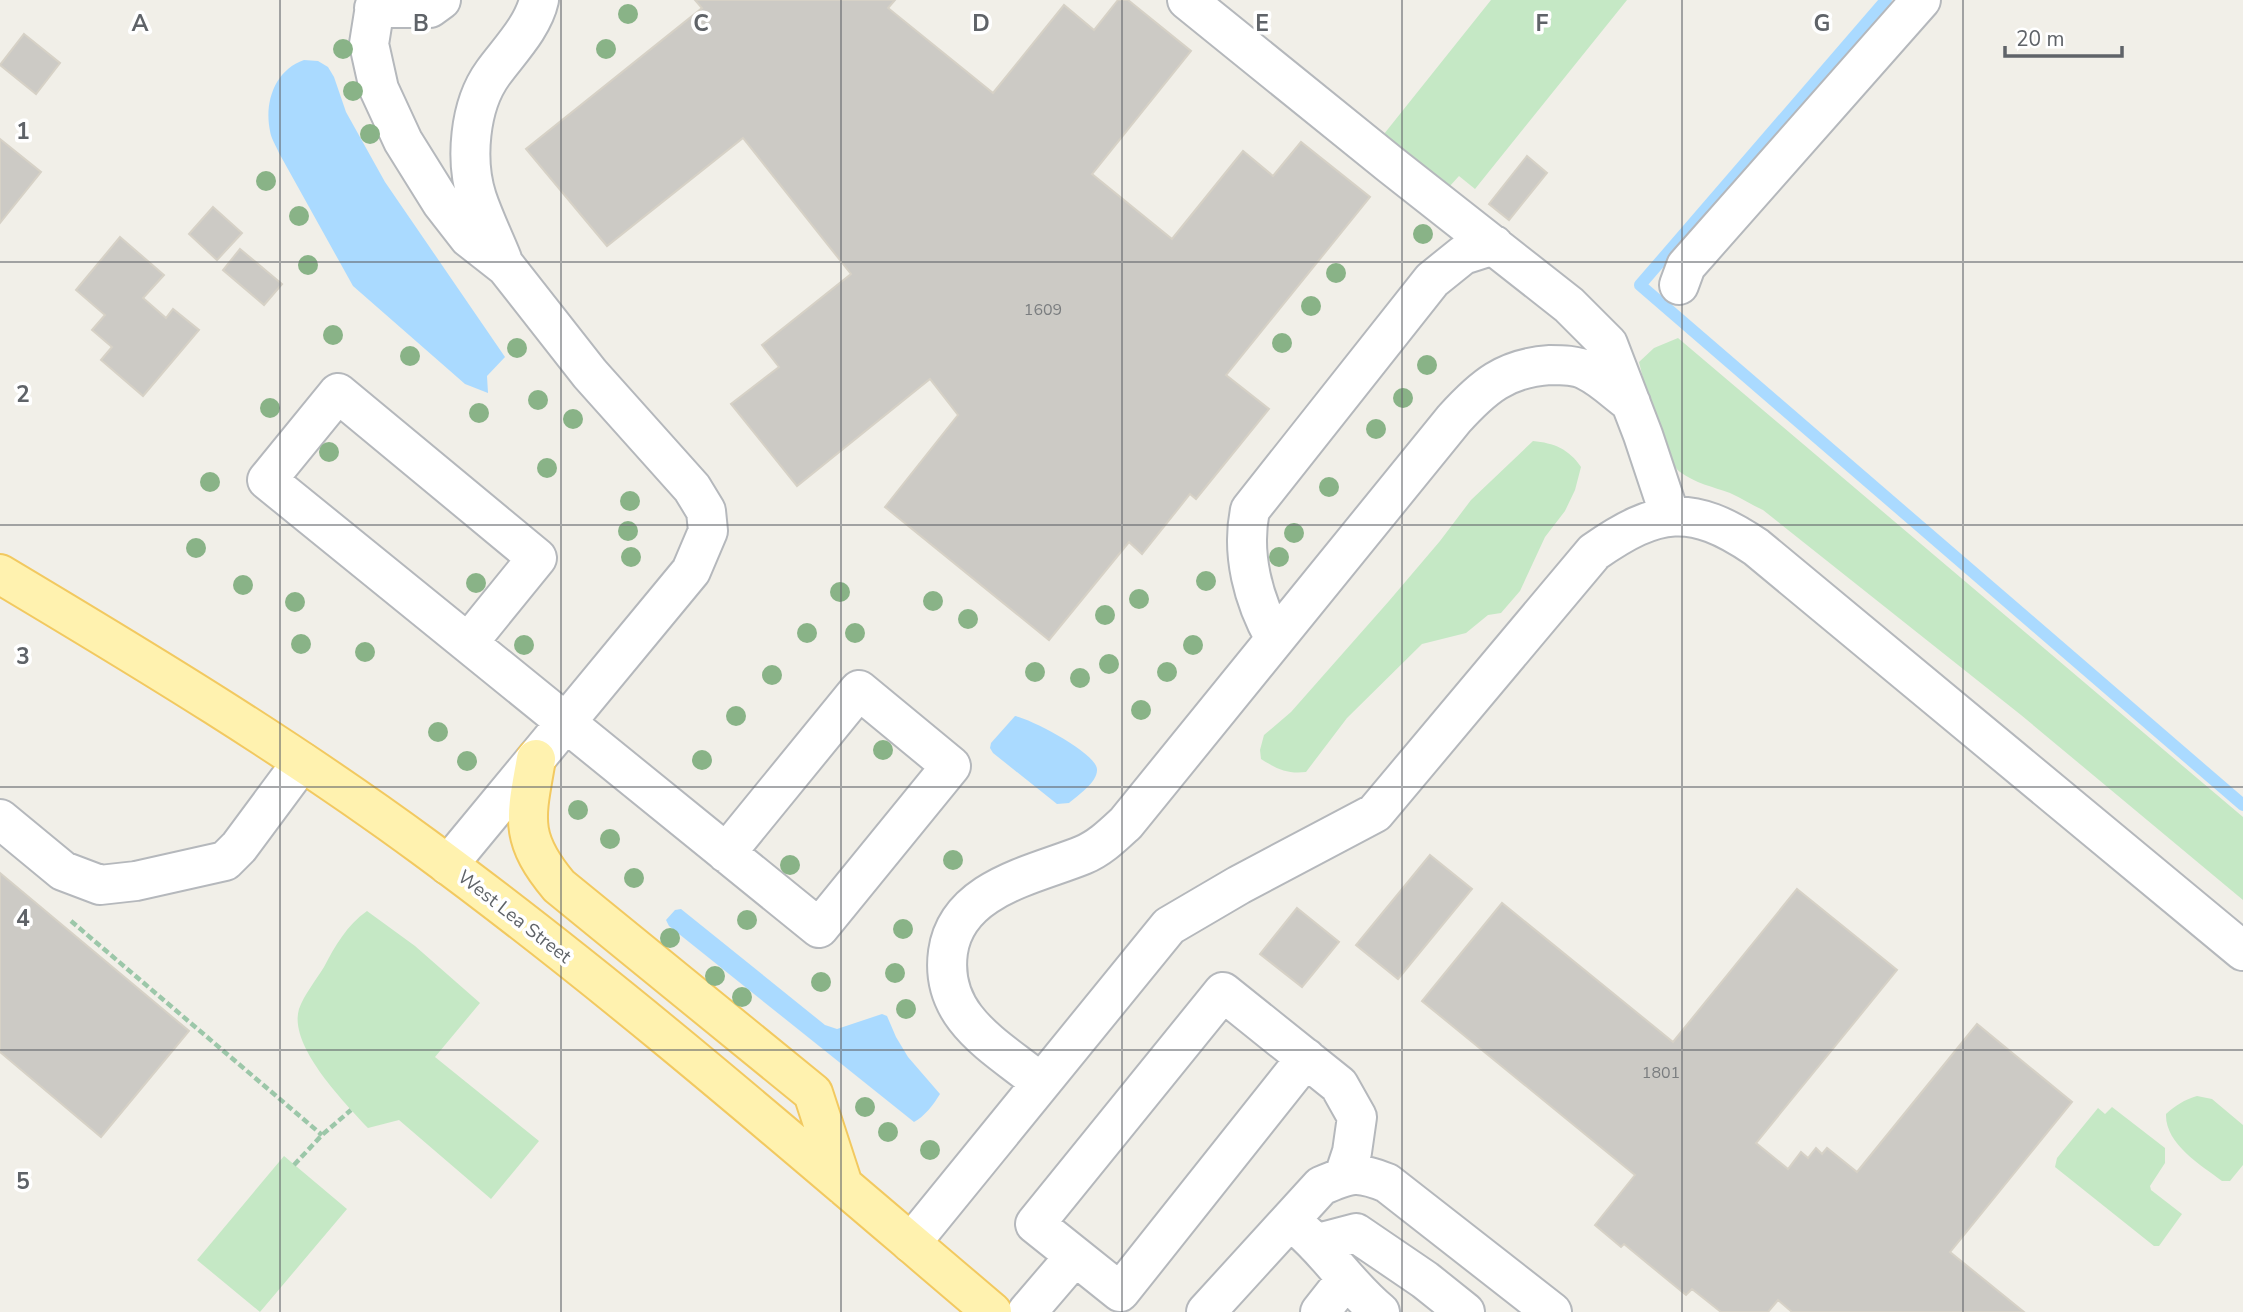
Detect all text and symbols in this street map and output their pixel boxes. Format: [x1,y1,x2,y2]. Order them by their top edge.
text: A [131,8,149,39]
text: B [413,8,429,39]
text: C [693,8,709,39]
text: D [972,8,990,39]
text: E [1255,8,1269,39]
text: F [1536,8,1549,39]
text: G [1814,8,1830,39]
scale bar [2005,14,2122,58]
text: 20 m [2016,25,2065,53]
text: 1 [16,116,30,147]
house number: 1609 [1024,299,1062,321]
text: 2 [16,379,30,410]
text: 3 [16,641,30,672]
street label: West Lea Street [452,864,577,970]
text: 4 [16,903,30,934]
house number: 1801 [1642,1062,1680,1084]
text: 5 [16,1166,30,1197]

